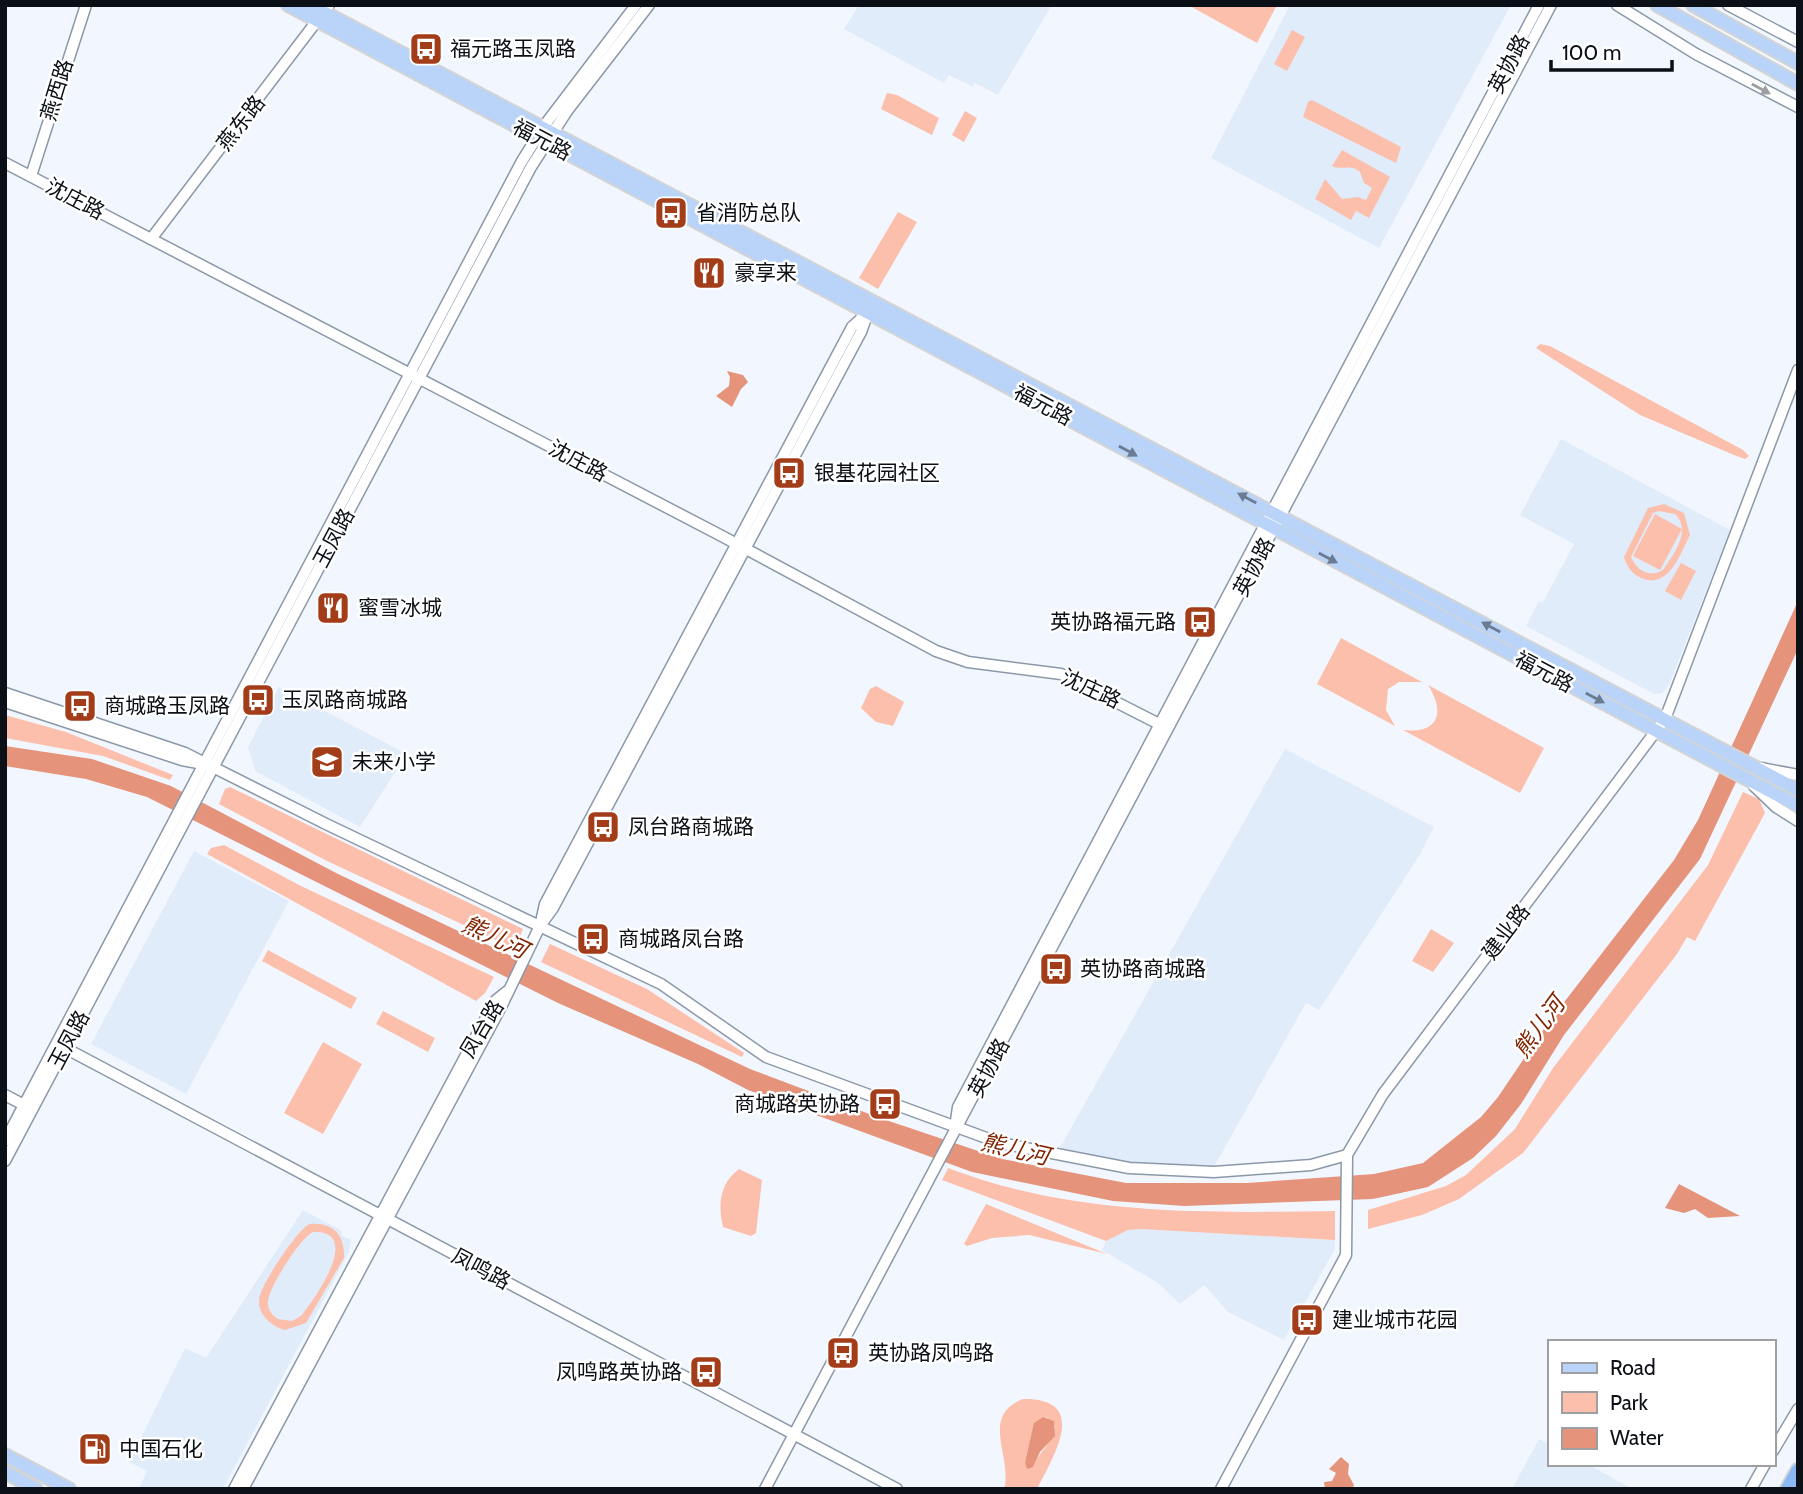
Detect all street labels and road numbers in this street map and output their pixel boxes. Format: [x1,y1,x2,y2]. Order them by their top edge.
street label: 英协路 [1483,30,1534,97]
street label: 燕西路 [35,56,78,124]
street label: 燕东路 [211,90,270,155]
street label: 福元路 [509,114,576,165]
street label: 沈庄路 [42,173,109,224]
street label: 福元路 [1010,379,1077,430]
street label: 沈庄路 [545,435,612,486]
street label: 玉凤路 [308,504,359,571]
street label: 英协路 [1228,533,1279,600]
street label: 福元路 [1511,646,1578,697]
street label: 沈庄路 [1057,664,1125,713]
street label: 建业路 [1477,899,1535,964]
street label: 凤台路 [455,995,509,1062]
street label: 玉凤路 [43,1006,94,1073]
street label: 英协路 [963,1034,1014,1101]
street label: 凤鸣路 [448,1243,515,1294]

